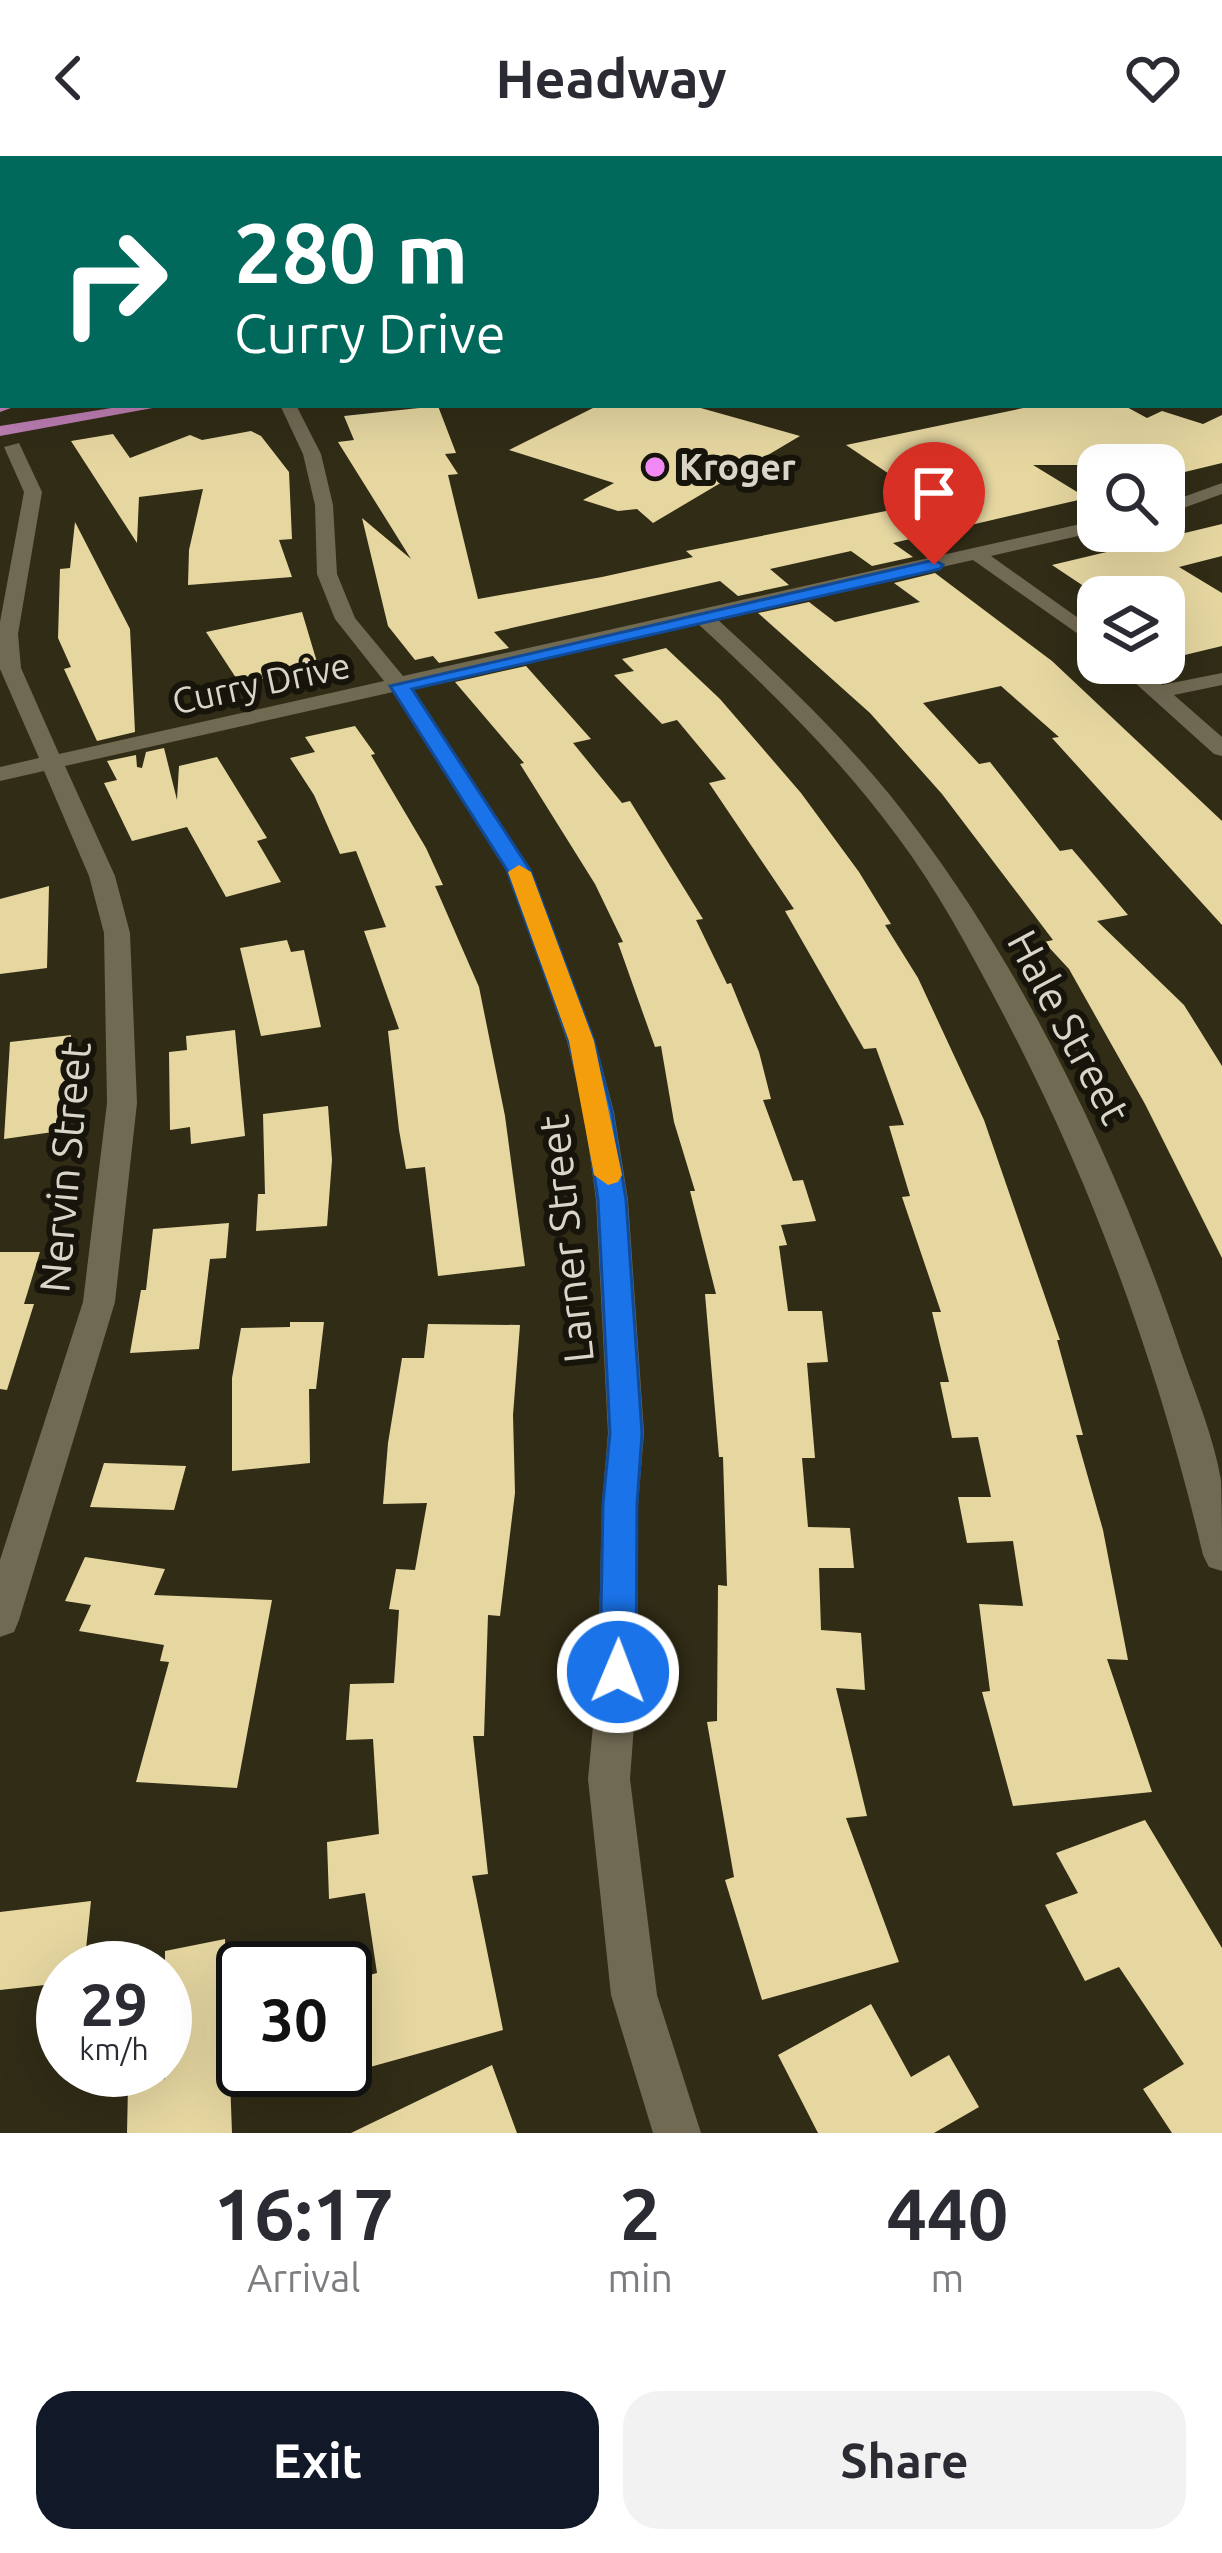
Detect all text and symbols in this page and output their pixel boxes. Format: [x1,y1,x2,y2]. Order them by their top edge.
icon: back [36,45,102,111]
icon: heart [1120,45,1186,111]
text: Headway [495,48,727,108]
icon: right [36,204,192,360]
text: 280 m [234,205,468,299]
text: Curry Drive [234,303,506,363]
pin [883,442,985,565]
map controls [1077,444,1185,684]
button: search [1077,444,1185,552]
place label: Kroger [679,446,796,487]
marker: Kroger [642,454,668,480]
icon: arrive [901,460,967,526]
button: layers [1077,576,1185,684]
street label: Curry Drive [168,644,354,721]
street label: Hale Street [999,922,1140,1131]
street label: Nervin Street [30,1040,99,1294]
street label: Larner Street [529,1113,602,1365]
position arrow [555,1609,681,1735]
speed limit sign: 30 [216,1941,372,2097]
text: 29 [80,1970,148,2037]
text: km/h [79,2032,149,2066]
text: 16:17 [214,2173,394,2254]
text: 2 [620,2173,660,2254]
text: 440 [886,2173,1008,2254]
text: Arrival [247,2256,361,2299]
text: min [607,2256,673,2299]
text: m [931,2256,964,2299]
button: Exit [36,2391,599,2529]
button: Share [623,2391,1186,2529]

